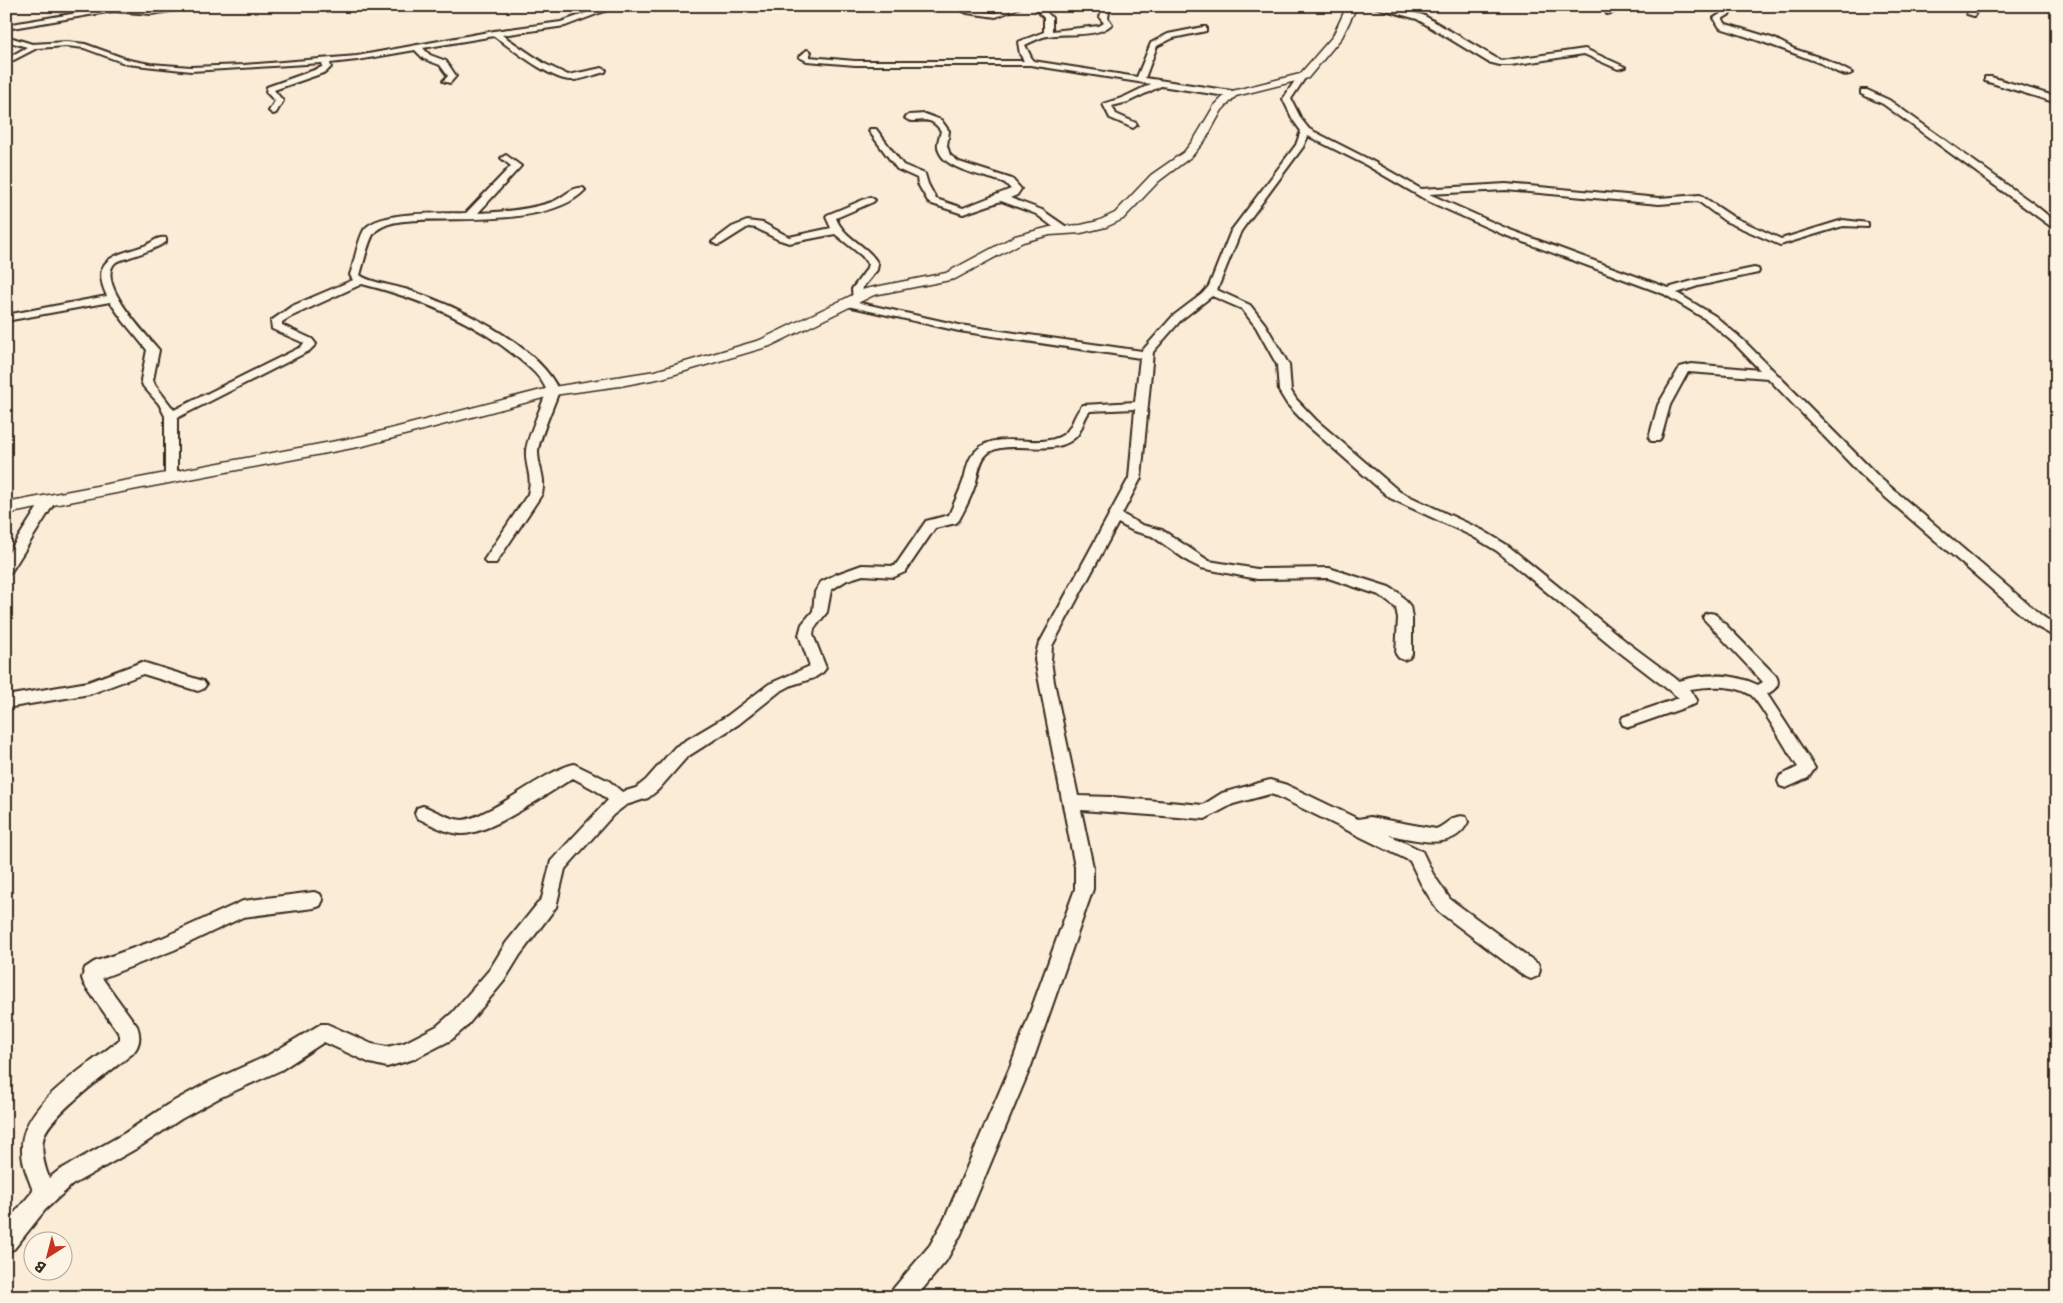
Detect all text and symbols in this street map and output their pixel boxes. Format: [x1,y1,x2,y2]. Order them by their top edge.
north arrow [22,1230,72,1280]
text: B [30,1256,50,1278]

